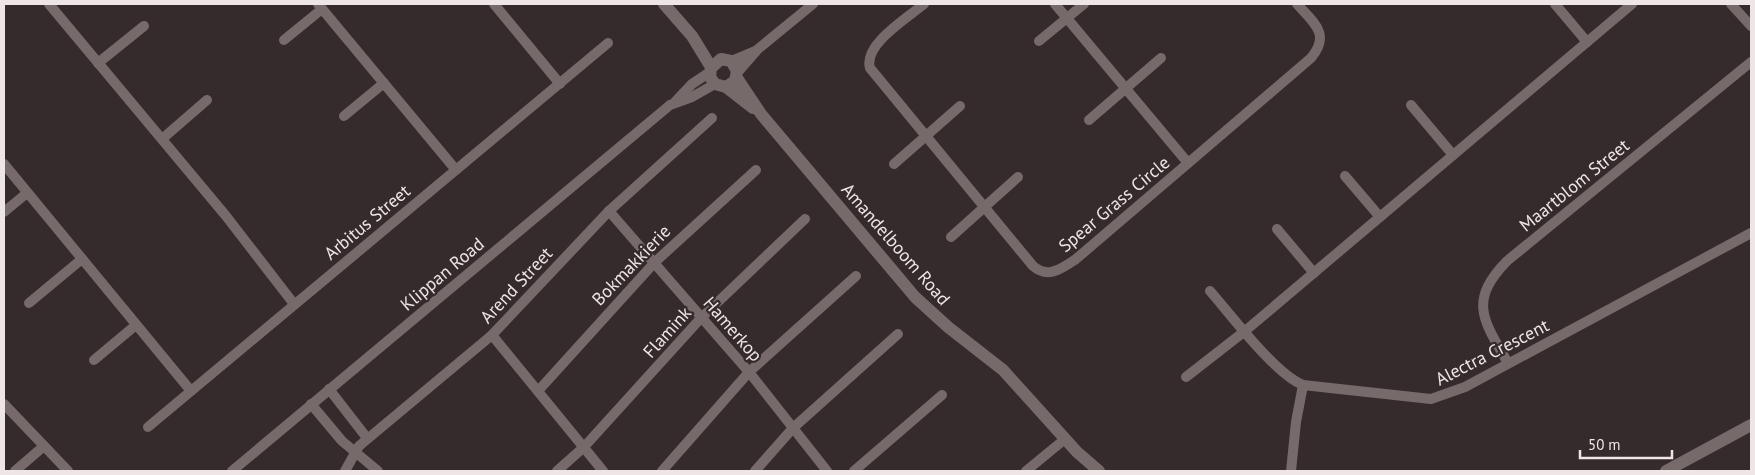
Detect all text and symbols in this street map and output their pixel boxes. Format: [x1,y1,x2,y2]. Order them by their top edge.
street label: Maartblom Street [1514,134,1634,236]
street label: Spear Grass Circle [1054,151,1174,257]
street label: Amandelboom Road [837,178,955,310]
street label: Arbitus Street [319,179,415,265]
street label: Bokmakkierie [587,220,675,310]
street label: Klippan Road [395,232,489,316]
street label: Arend Street [475,242,557,328]
street label: Hamerkop [699,292,767,366]
street label: Flamink [638,301,696,363]
street label: Alectra Crescent [1431,314,1553,390]
scale bar [1580,428,1672,460]
text: 50 m [1588,435,1621,454]

